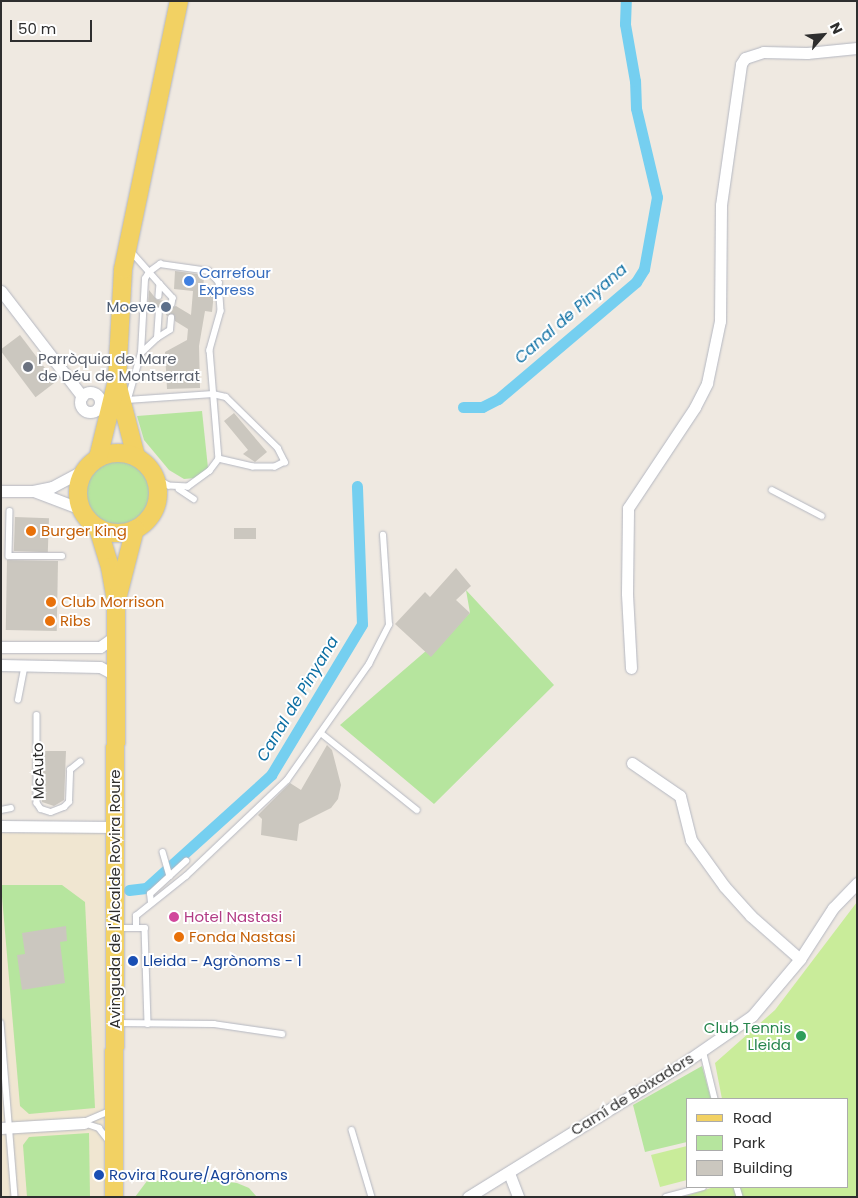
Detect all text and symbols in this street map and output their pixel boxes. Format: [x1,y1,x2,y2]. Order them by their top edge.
scale bar [12,10,95,42]
north arrow [798,10,848,60]
text: 50 m [18,18,56,39]
text: N [825,19,848,37]
water label: Canal de Pinyana [511,260,631,368]
place label: Carrefour Express [199,263,271,298]
marker: Carrefour Express [183,275,195,287]
place label: Moeve [106,298,156,316]
marker: Moeve [160,301,172,313]
place label: Parròquia de Mare de Déu de Montserrat [38,349,200,384]
marker: Parròquia de Mare de Déu de Montserrat [22,361,34,373]
place label: Burger King [41,522,127,540]
marker: Burger King [25,525,37,537]
place label: Club Morrison [61,593,164,611]
marker: Club Morrison [45,596,57,608]
place label: Ribs [60,612,91,630]
marker: Ribs [44,615,56,627]
water label: Canal de Pinyana [253,633,343,765]
street label: McAuto [29,742,47,800]
street label: Avinguda de l'Alcalde Rovira Roure [106,769,124,1029]
place label: Hotel Nastasi [184,908,282,926]
marker: Hotel Nastasi [168,911,180,923]
place label: Fonda Nastasi [189,928,296,946]
marker: Fonda Nastasi [173,931,185,943]
place label: Lleida - Agrònoms - 1 [143,952,302,970]
marker: Lleida - Agrònoms - 1 [127,955,139,967]
place label: Club Tennis Lleida [704,1018,791,1053]
marker: Club Tennis Lleida [795,1030,807,1042]
street label: Camí de Boixadors [567,1049,697,1139]
legend [686,1098,848,1188]
text: Road [733,1107,772,1128]
text: Park [733,1132,765,1153]
text: Building [733,1157,793,1178]
place label: Rovira Roure/Agrònoms [109,1166,288,1184]
marker: Rovira Roure/Agrònoms [93,1169,105,1181]

